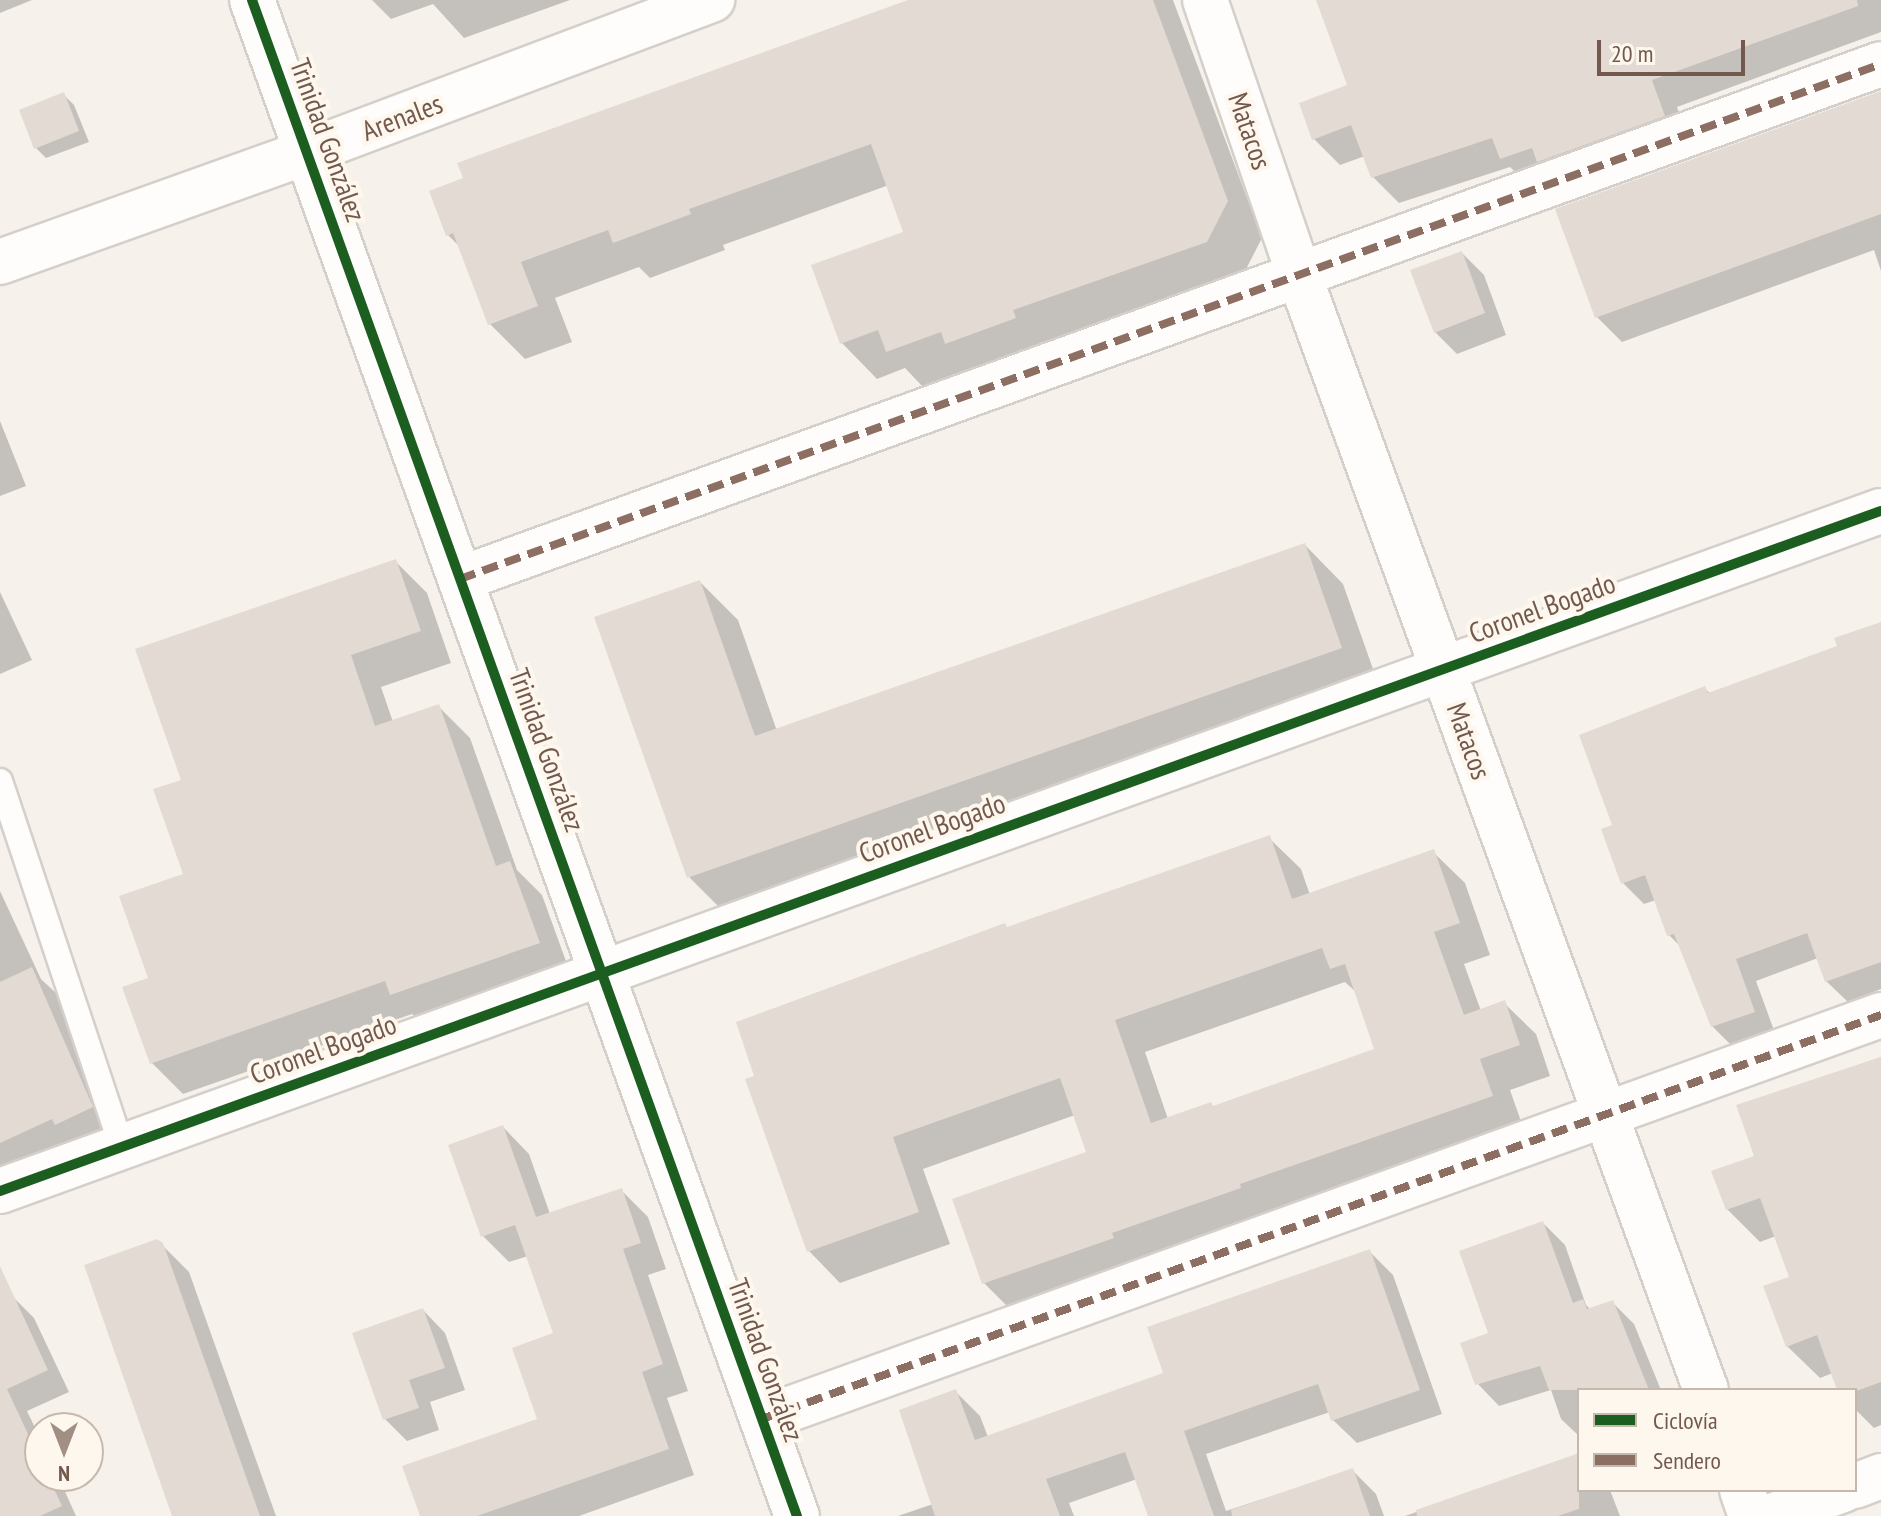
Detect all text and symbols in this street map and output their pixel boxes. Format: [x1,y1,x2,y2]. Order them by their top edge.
scale bar [1601,24,1749,74]
text: 20 m [1611,38,1653,69]
street label: Trinidad González [283,54,373,226]
street label: Arenales [357,86,447,148]
street label: Matacos [1221,88,1279,174]
street label: Coronel Bogado [1464,566,1620,650]
street label: Trinidad González [502,664,592,836]
street label: Matacos [1440,698,1498,784]
street label: Coronel Bogado [854,786,1010,870]
street label: Coronel Bogado [245,1007,401,1091]
street label: Trinidad González [721,1274,811,1446]
legend [1577,1388,1857,1492]
text: Ciclovía [1653,1405,1718,1436]
north arrow [24,1412,104,1492]
text: Sendero [1653,1445,1721,1476]
text: N [58,1460,70,1488]

